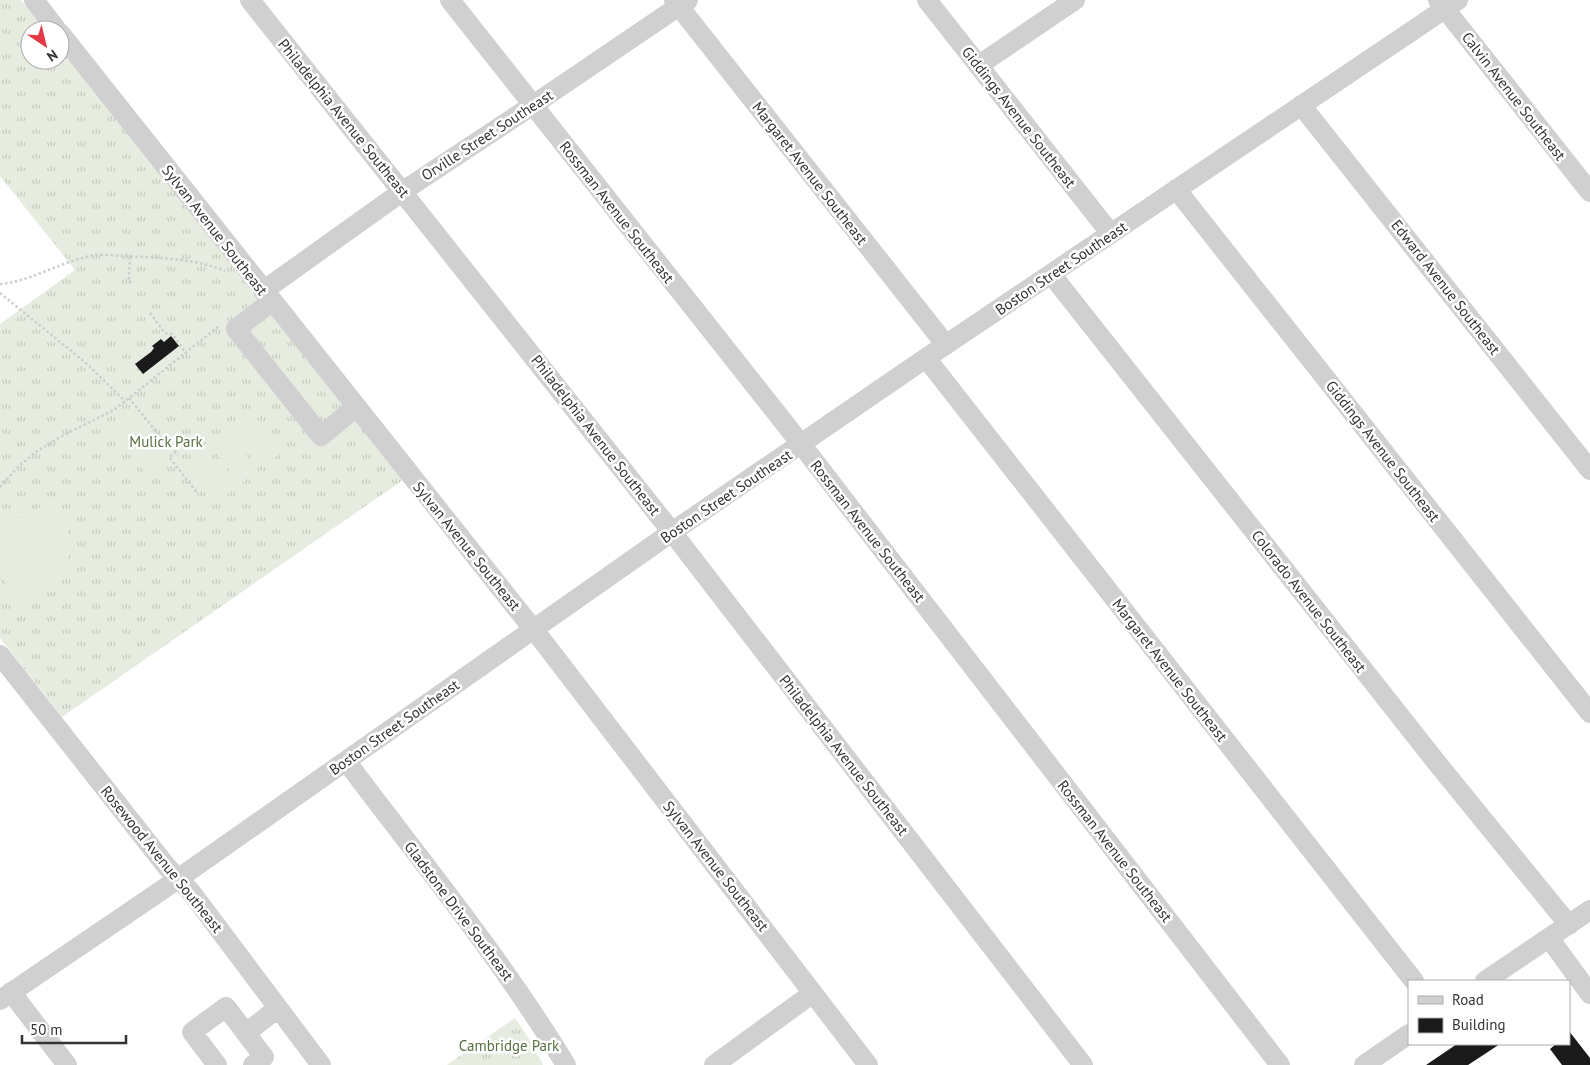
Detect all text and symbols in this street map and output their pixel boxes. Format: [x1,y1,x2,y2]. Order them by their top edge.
north arrow [20,20,70,70]
street label: Calvin Avenue Southeast [1458,28,1570,164]
street label: Philadelphia Avenue Southeast [274,35,414,201]
street label: Giddings Avenue Southeast [958,43,1080,191]
text: N [44,46,61,66]
street label: Orville Street Southeast [418,85,556,185]
street label: Margaret Avenue Southeast [748,98,872,248]
street label: Rossman Avenue Southeast [556,137,678,287]
street label: Sylvan Avenue Southeast [158,161,272,299]
street label: Edward Avenue Southeast [1387,216,1505,358]
street label: Boston Street Southeast [992,217,1130,319]
street label: Philadelphia Avenue Southeast [527,351,665,519]
street label: Giddings Avenue Southeast [1322,377,1444,525]
park label: Mulick Park [129,432,204,451]
street label: Boston Street Southeast [657,445,795,547]
street label: Rossman Avenue Southeast [807,456,929,606]
street label: Sylvan Avenue Southeast [409,478,525,614]
street label: Colorado Avenue Southeast [1248,526,1370,676]
street label: Margaret Avenue Southeast [1108,595,1232,745]
street label: Philadelphia Avenue Southeast [775,671,913,839]
street label: Boston Street Southeast [325,675,463,779]
street label: Rossman Avenue Southeast [1054,776,1176,926]
street label: Rosewood Avenue Southeast [97,782,227,936]
street label: Sylvan Avenue Southeast [659,797,773,935]
street label: Gladstone Drive Southeast [400,838,518,984]
legend [1408,980,1570,1045]
text: Road [1452,990,1484,1009]
scale bar [22,1012,126,1044]
text: Building [1452,1015,1506,1034]
text: 50 m [30,1020,63,1039]
park label: Cambridge Park [459,1036,560,1055]

